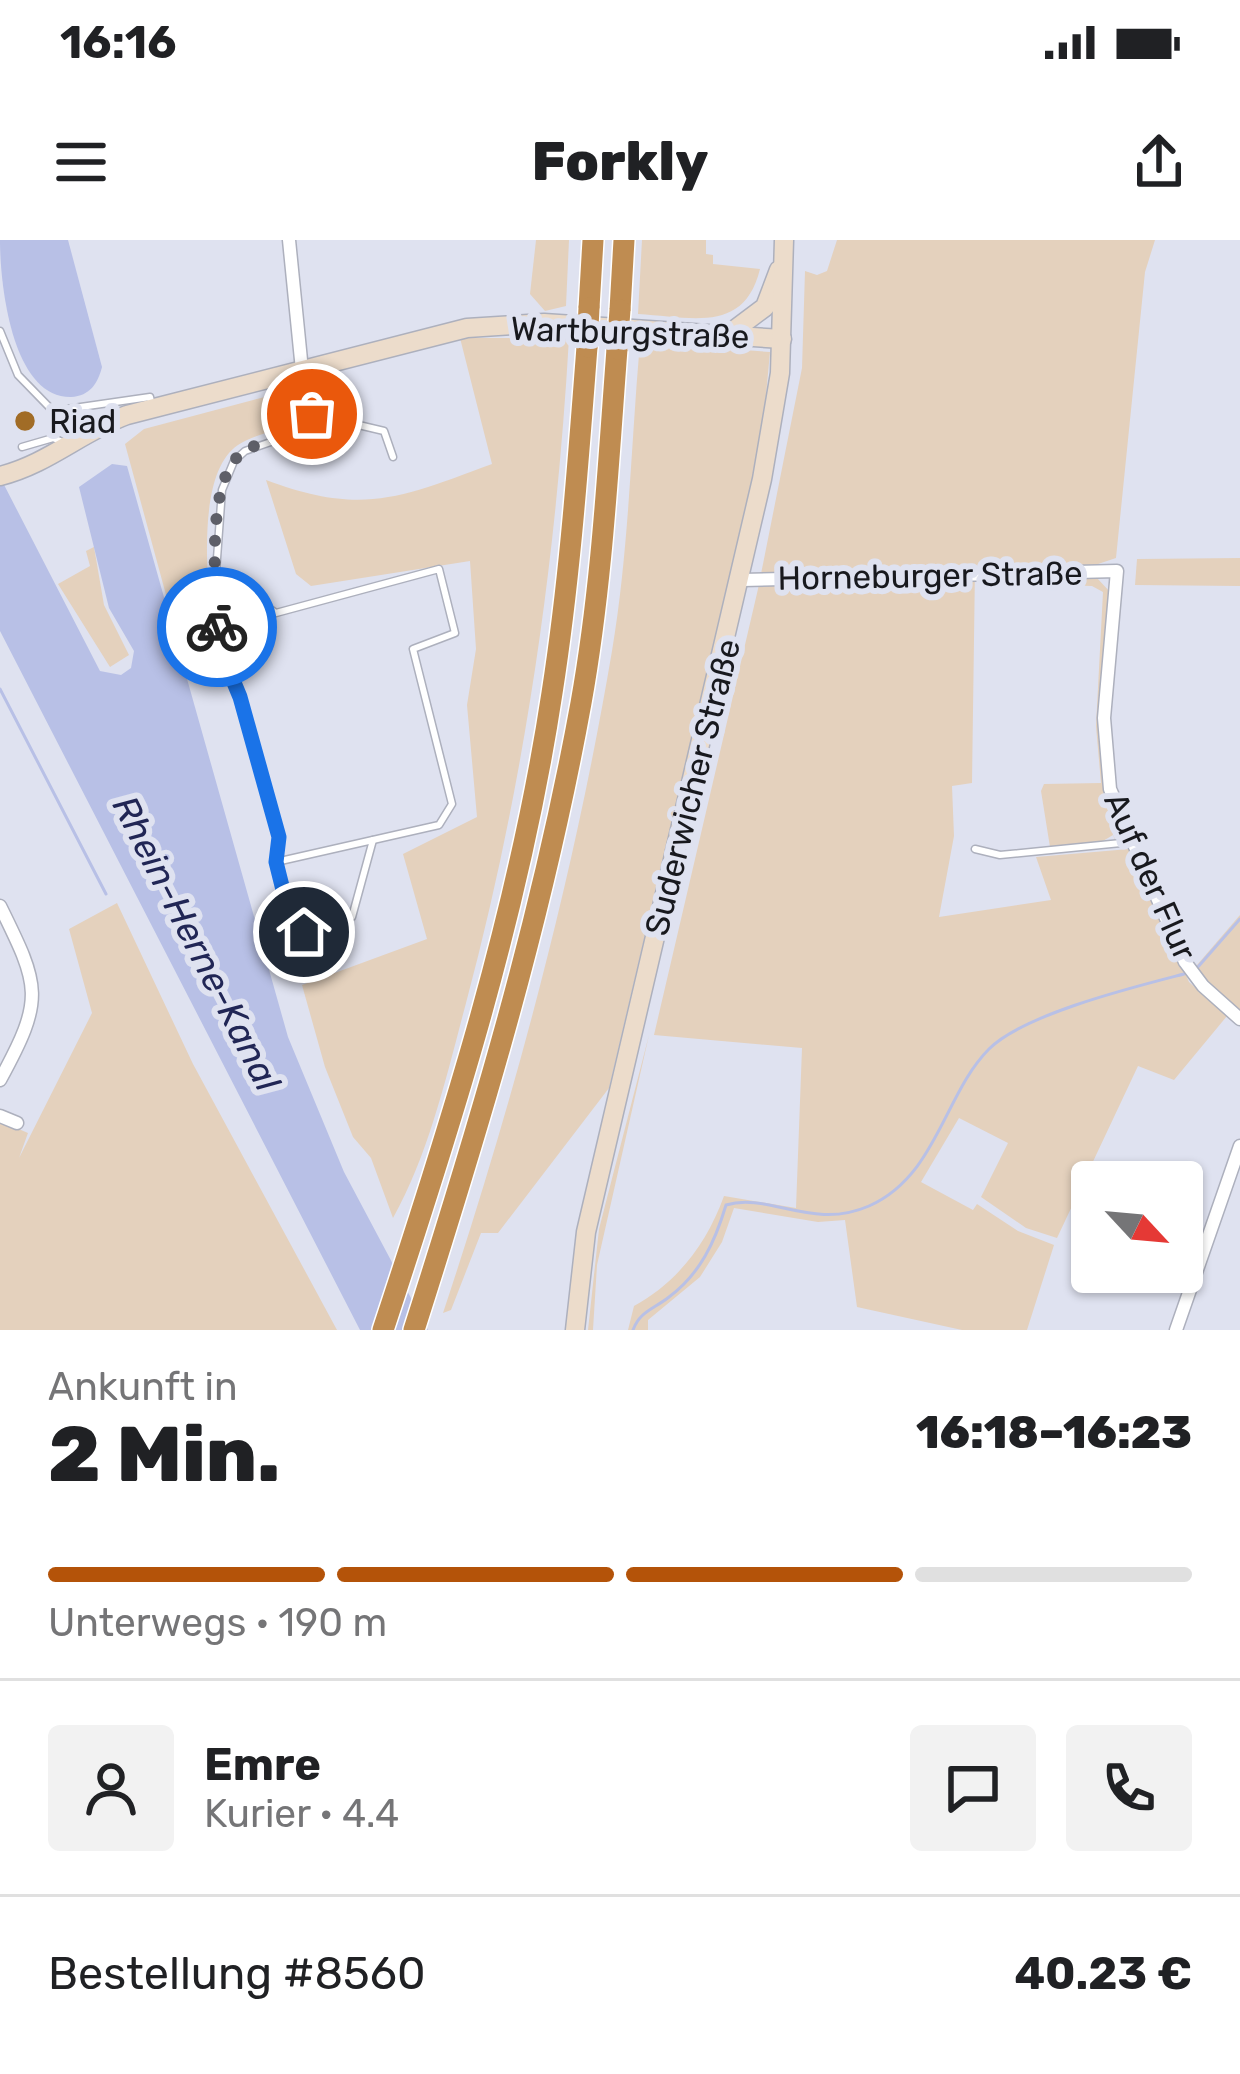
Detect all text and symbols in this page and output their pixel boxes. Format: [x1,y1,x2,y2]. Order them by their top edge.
text: 16:16 [60,16,176,69]
icon: menu [48,129,114,195]
icon: share [1126,129,1192,195]
text: Forkly [532,130,708,194]
street label: Wartburgstraße [510,309,750,356]
pin [261,363,363,465]
icon: bag [279,381,345,447]
place label: Riad [49,402,116,441]
marker: Riad [12,408,38,434]
street label: Horneburger Straße [777,553,1083,598]
courier [157,567,277,687]
icon: bike [184,594,250,660]
street label: Suderwicher Straße [637,635,748,939]
street label: Auf der Flur [1096,786,1205,967]
water label: Rhein-Herne-Kanal [103,788,290,1099]
pin [253,881,355,983]
icon: home [271,899,337,965]
north arrow [1071,1161,1203,1293]
map controls [1071,1161,1203,1293]
text: Ankunft in [48,1364,238,1410]
text: 16:18–16:23 [916,1406,1192,1459]
text: 2 Min. [48,1408,280,1501]
text: Unterwegs · 190 m [48,1600,387,1646]
button: person [48,1725,174,1851]
button: chat [910,1725,1036,1851]
button: phone [1066,1725,1192,1851]
text: Emre [204,1738,321,1791]
text: Kurier · 4.4 [204,1791,399,1837]
text: Bestellung #8560 [48,1947,426,2000]
text: 40.23 € [1014,1947,1192,2000]

